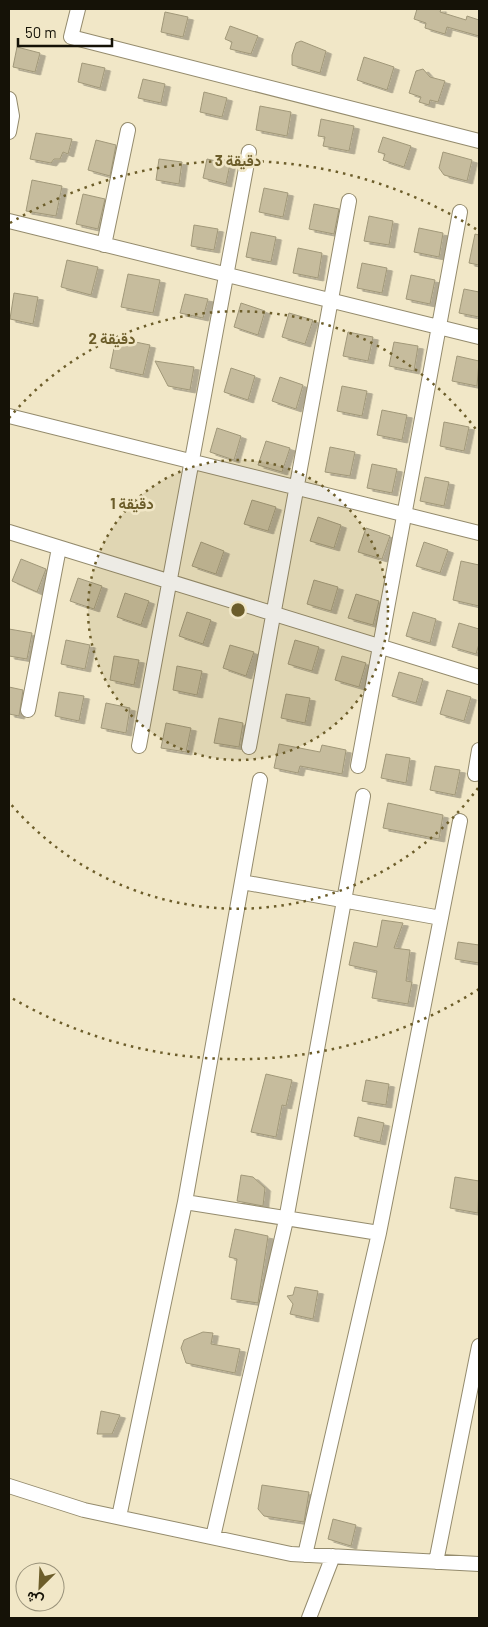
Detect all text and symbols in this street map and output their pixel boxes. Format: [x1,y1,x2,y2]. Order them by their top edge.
scale bar [18,15,111,47]
text: 50 m [25,23,57,41]
text: 3 دقيقة [215,151,261,170]
text: 2 دقيقة [89,329,135,348]
text: 1 دقيقة [110,494,154,513]
centre of rings [229,601,247,619]
north arrow [15,1562,65,1612]
text: ش [23,1587,46,1611]

